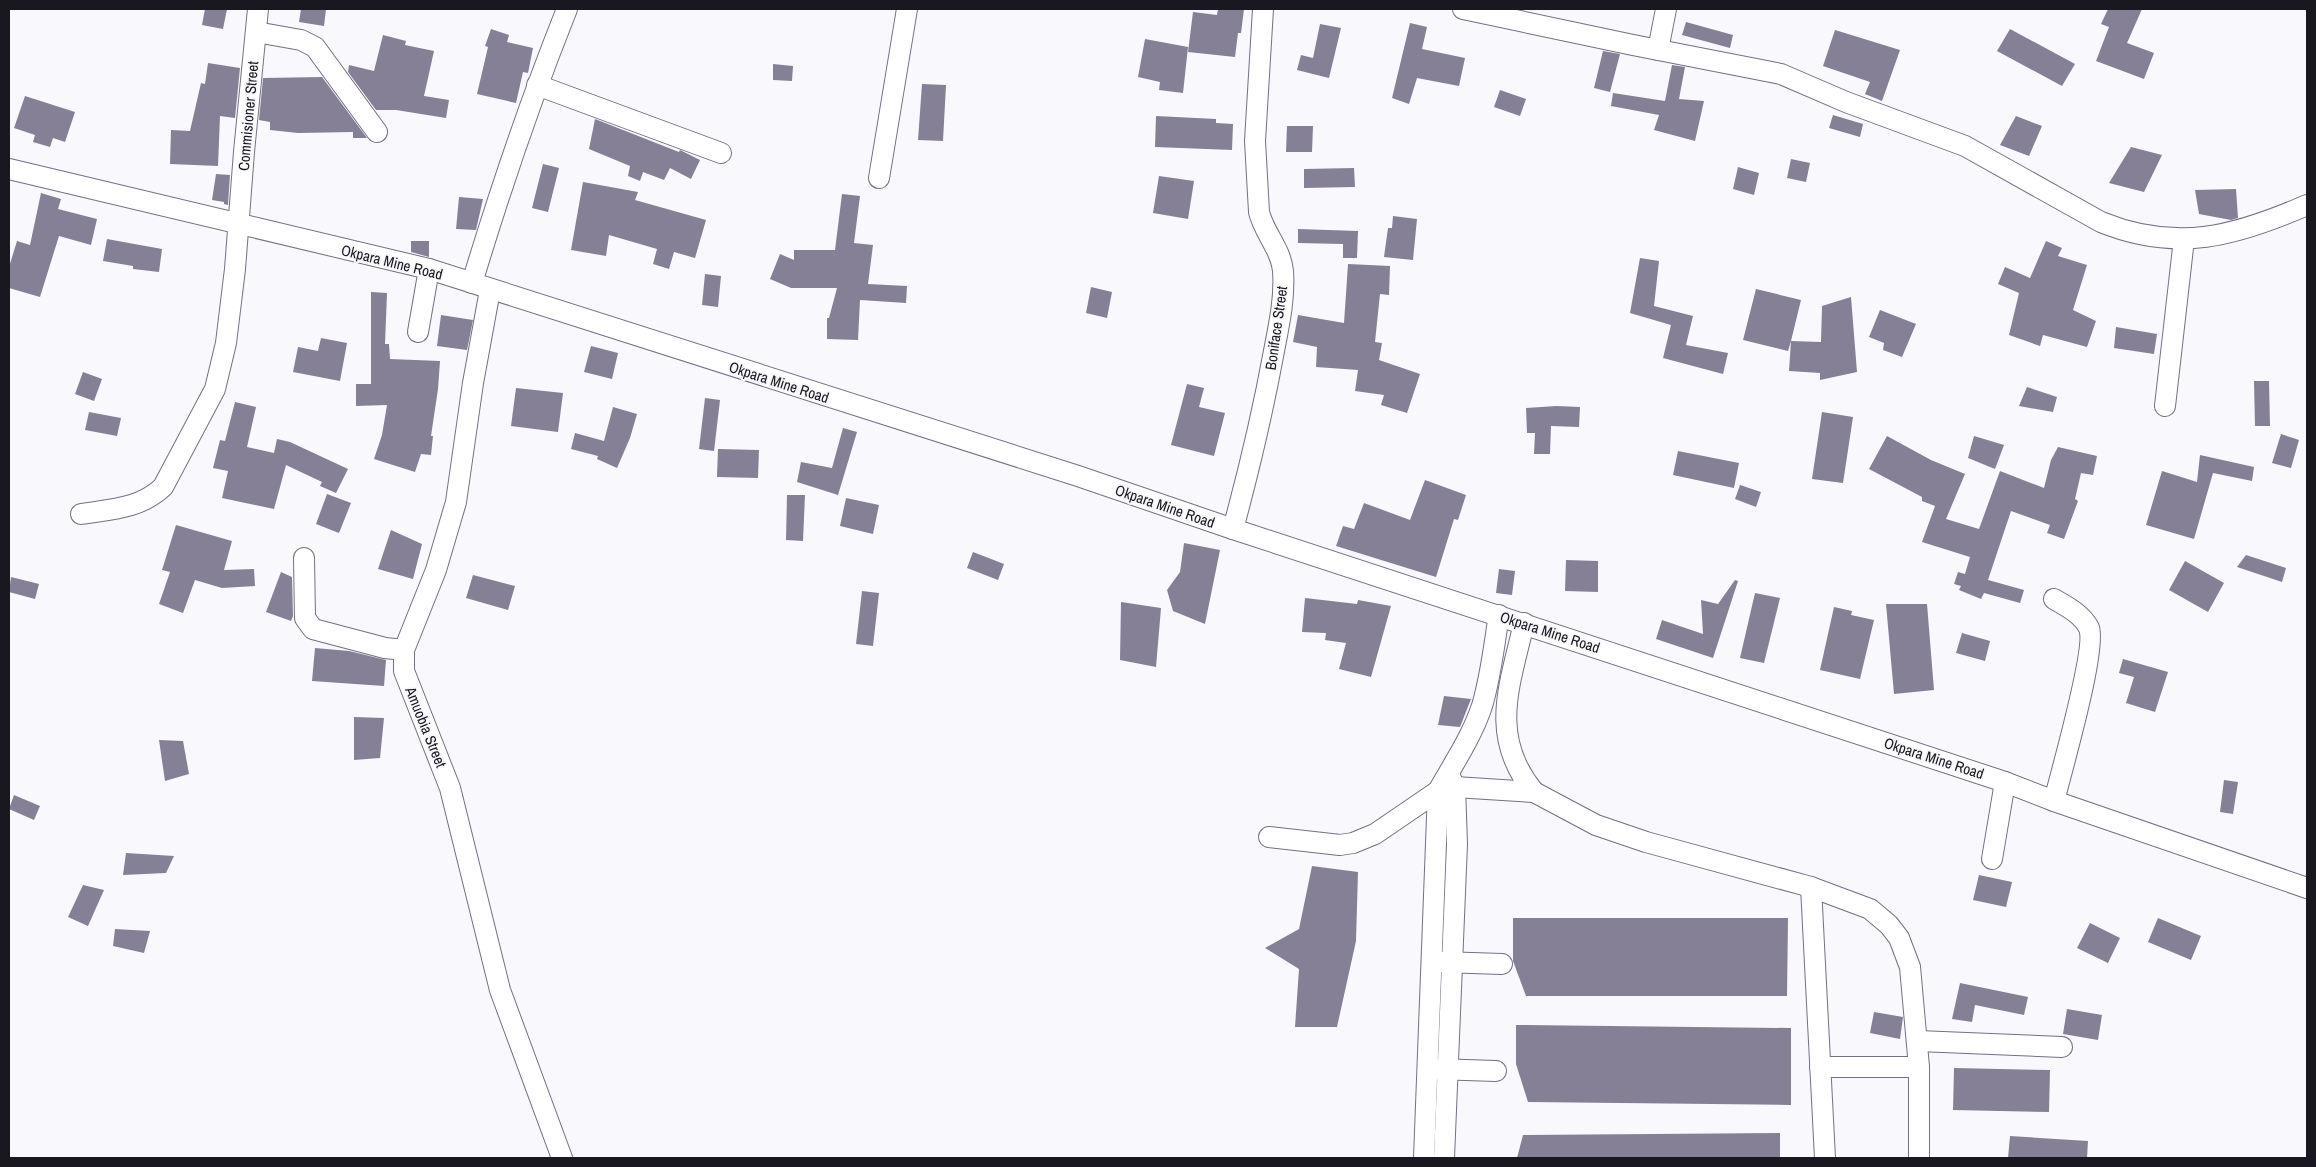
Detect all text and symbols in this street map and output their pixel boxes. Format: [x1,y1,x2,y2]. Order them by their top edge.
street label: Commisioner Street [233,60,263,172]
street label: Okpara Mine Road [339,239,445,285]
street label: Boniface Street [1260,284,1292,371]
street label: Okpara Mine Road [726,356,832,408]
street label: Okpara Mine Road [1112,479,1218,533]
street label: Okpara Mine Road [1497,606,1603,658]
street label: Amuobia Street [400,683,452,771]
street label: Okpara Mine Road [1881,732,1987,784]

